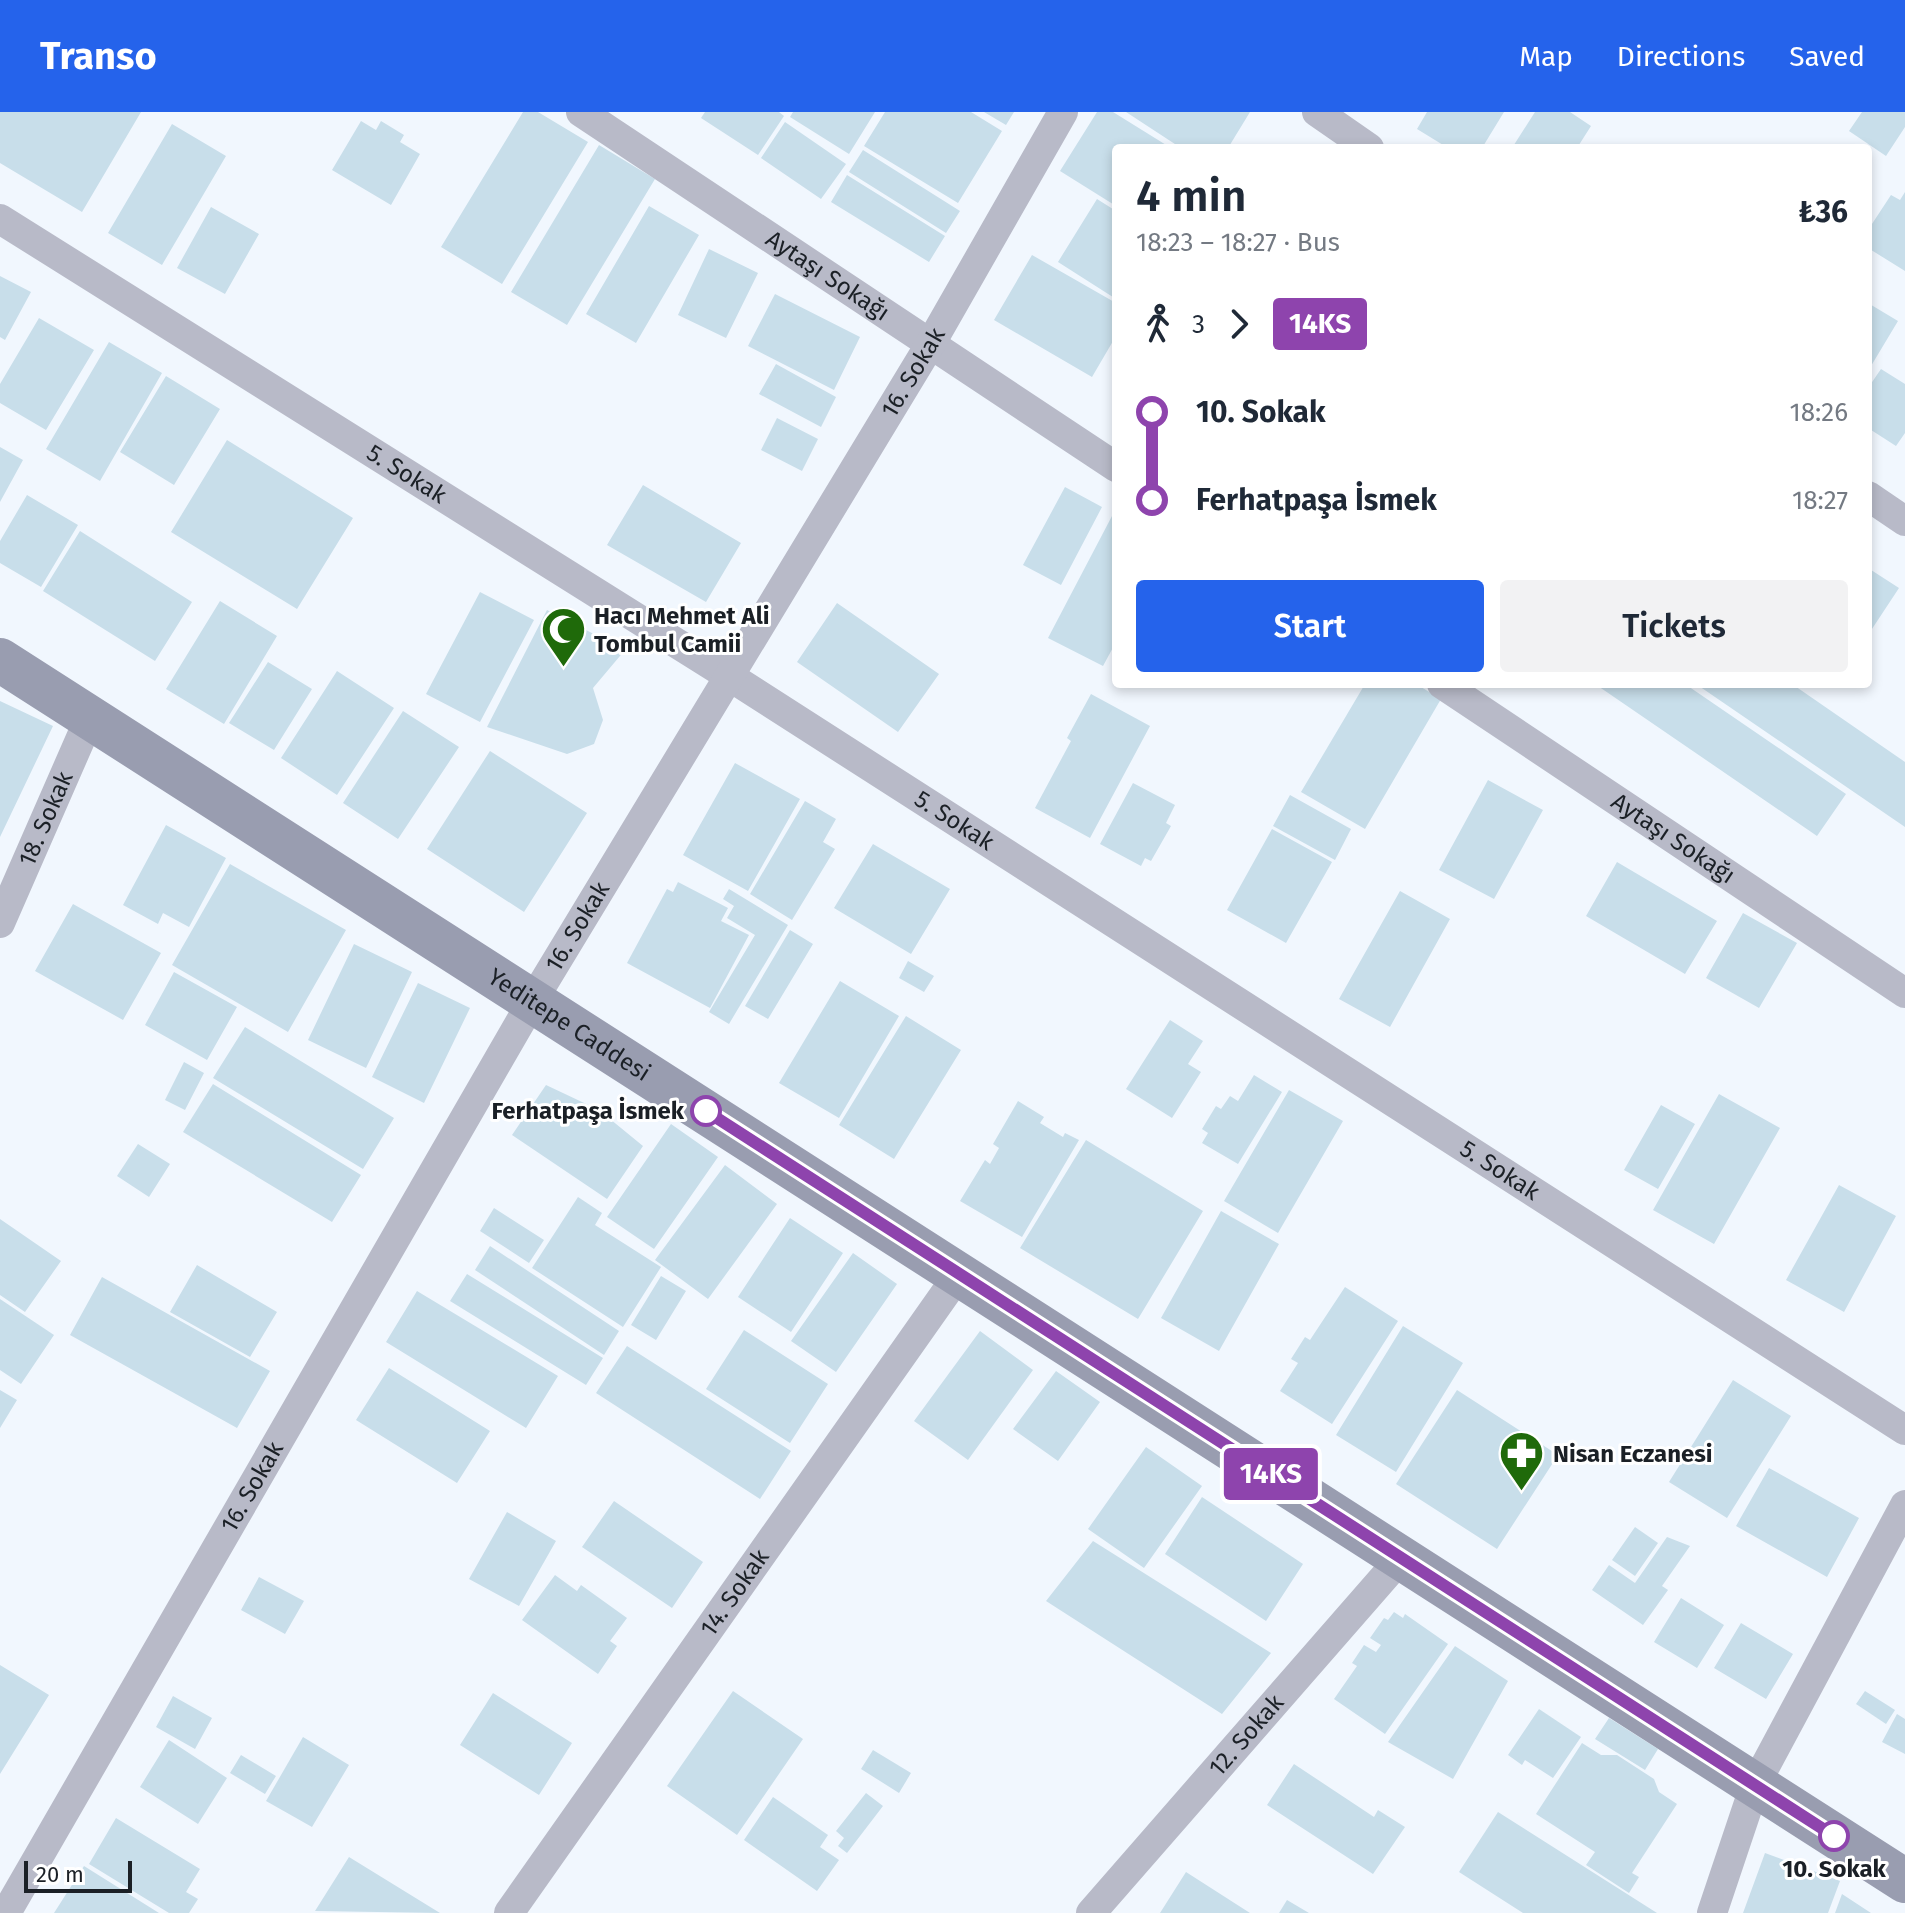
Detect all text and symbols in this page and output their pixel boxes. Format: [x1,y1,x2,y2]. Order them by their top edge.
text: Transo [40,33,157,79]
text: Map [1519,40,1573,73]
text: Directions [1617,40,1745,73]
text: Saved [1789,40,1865,73]
text: 4 min [1136,170,1246,223]
text: ₺36 [1798,194,1848,230]
street label: Aytaşı Sokağı [761,225,895,327]
text: 18:23 – 18:27 · Bus [1136,227,1340,258]
icon: walk [1136,302,1180,346]
icon: forward [1217,302,1261,346]
text: 14KS [1289,307,1351,340]
text: 3 [1192,309,1205,340]
street label: 16. Sokak [875,322,951,422]
text: 10. Sokak [1196,394,1326,430]
text: 18:26 [1789,397,1848,428]
street label: 5. Sokak [362,439,452,510]
text: Ferhatpaşa İsmek [1196,482,1437,518]
text: 18:27 [1792,485,1848,516]
button: Start [1136,580,1484,672]
button: Tickets [1500,580,1848,672]
place label: Hacı Mehmet Ali Tombul Camii [594,602,770,658]
mosque icon: Hacı Mehmet Ali Tombul Camii [539,606,587,669]
street label: 18. Sokak [13,766,79,870]
street label: 5. Sokak [909,785,1000,857]
street label: Aytaşı Sokağı [1606,787,1740,890]
street label: 16. Sokak [540,876,616,977]
street label: Yeditepe Caddesi [483,962,656,1087]
place label: Ferhatpaşa İsmek [491,1096,685,1126]
marker: Ferhatpaşa İsmek [691,1096,721,1126]
street label: 5. Sokak [1455,1134,1545,1206]
pharmacy icon: Nisan Eczanesi [1498,1430,1546,1493]
street label: 16. Sokak [215,1436,289,1537]
place label: Nisan Eczanesi [1553,1440,1713,1468]
line badge: 14KS [1215,1448,1327,1500]
text: 14KS [1240,1457,1302,1490]
street label: 14. Sokak [695,1543,775,1641]
street label: 12. Sokak [1203,1688,1290,1782]
marker: 10. Sokak [1819,1821,1849,1851]
place label: 10. Sokak [1782,1855,1887,1883]
scale bar [24,1857,132,1893]
text: 20 m [36,1861,84,1888]

